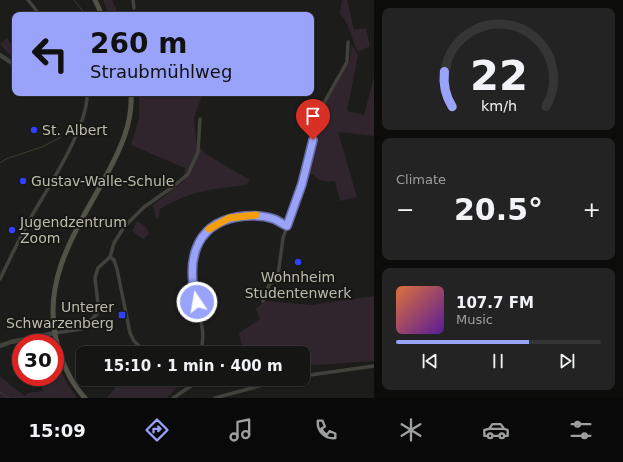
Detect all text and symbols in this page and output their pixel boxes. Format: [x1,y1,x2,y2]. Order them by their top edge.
text: 260 m [90,27,187,60]
icon: left [24,28,76,80]
text: 22 [470,51,527,100]
text: Straubmühlweg [90,61,232,82]
text: km/h [480,98,517,114]
pin [296,99,330,140]
icon: arrive [302,105,324,127]
place label: St. Albert [42,122,108,138]
marker: St. Albert [29,125,39,135]
text: Climate [396,172,446,187]
place label: Gustav-Walle-Schule [31,173,174,189]
marker: Gustav-Walle-Schule [18,176,28,186]
text: 20.5° [454,192,543,227]
text: − [396,197,414,222]
text: + [583,197,601,222]
place label: Jugendzentrum Zoom [19,214,127,246]
marker: Jugendzentrum Zoom [7,225,17,235]
marker: Wohnheim Studentenwerk [293,257,303,267]
place label: Wohnheim Studentenwerk [245,269,352,301]
position arrow [176,281,218,323]
text: 107.7 FM [456,294,534,312]
place label: Unterer Schwarzenberg [6,299,114,331]
marker: Unterer Schwarzenberg [117,310,127,320]
text: Music [456,312,493,327]
speed limit sign: 30 [12,334,64,386]
icon: previous [419,350,441,372]
icon: pause [487,350,509,372]
icon: next [556,350,578,372]
text: 15:10 · 1 min · 400 m [103,357,283,375]
icon: directions [143,416,171,444]
icon: music [227,416,255,444]
icon: phone [312,416,340,444]
icon: climate [397,416,425,444]
icon: car [482,416,510,444]
icon: filters [567,416,595,444]
text: 15:09 [28,420,86,441]

